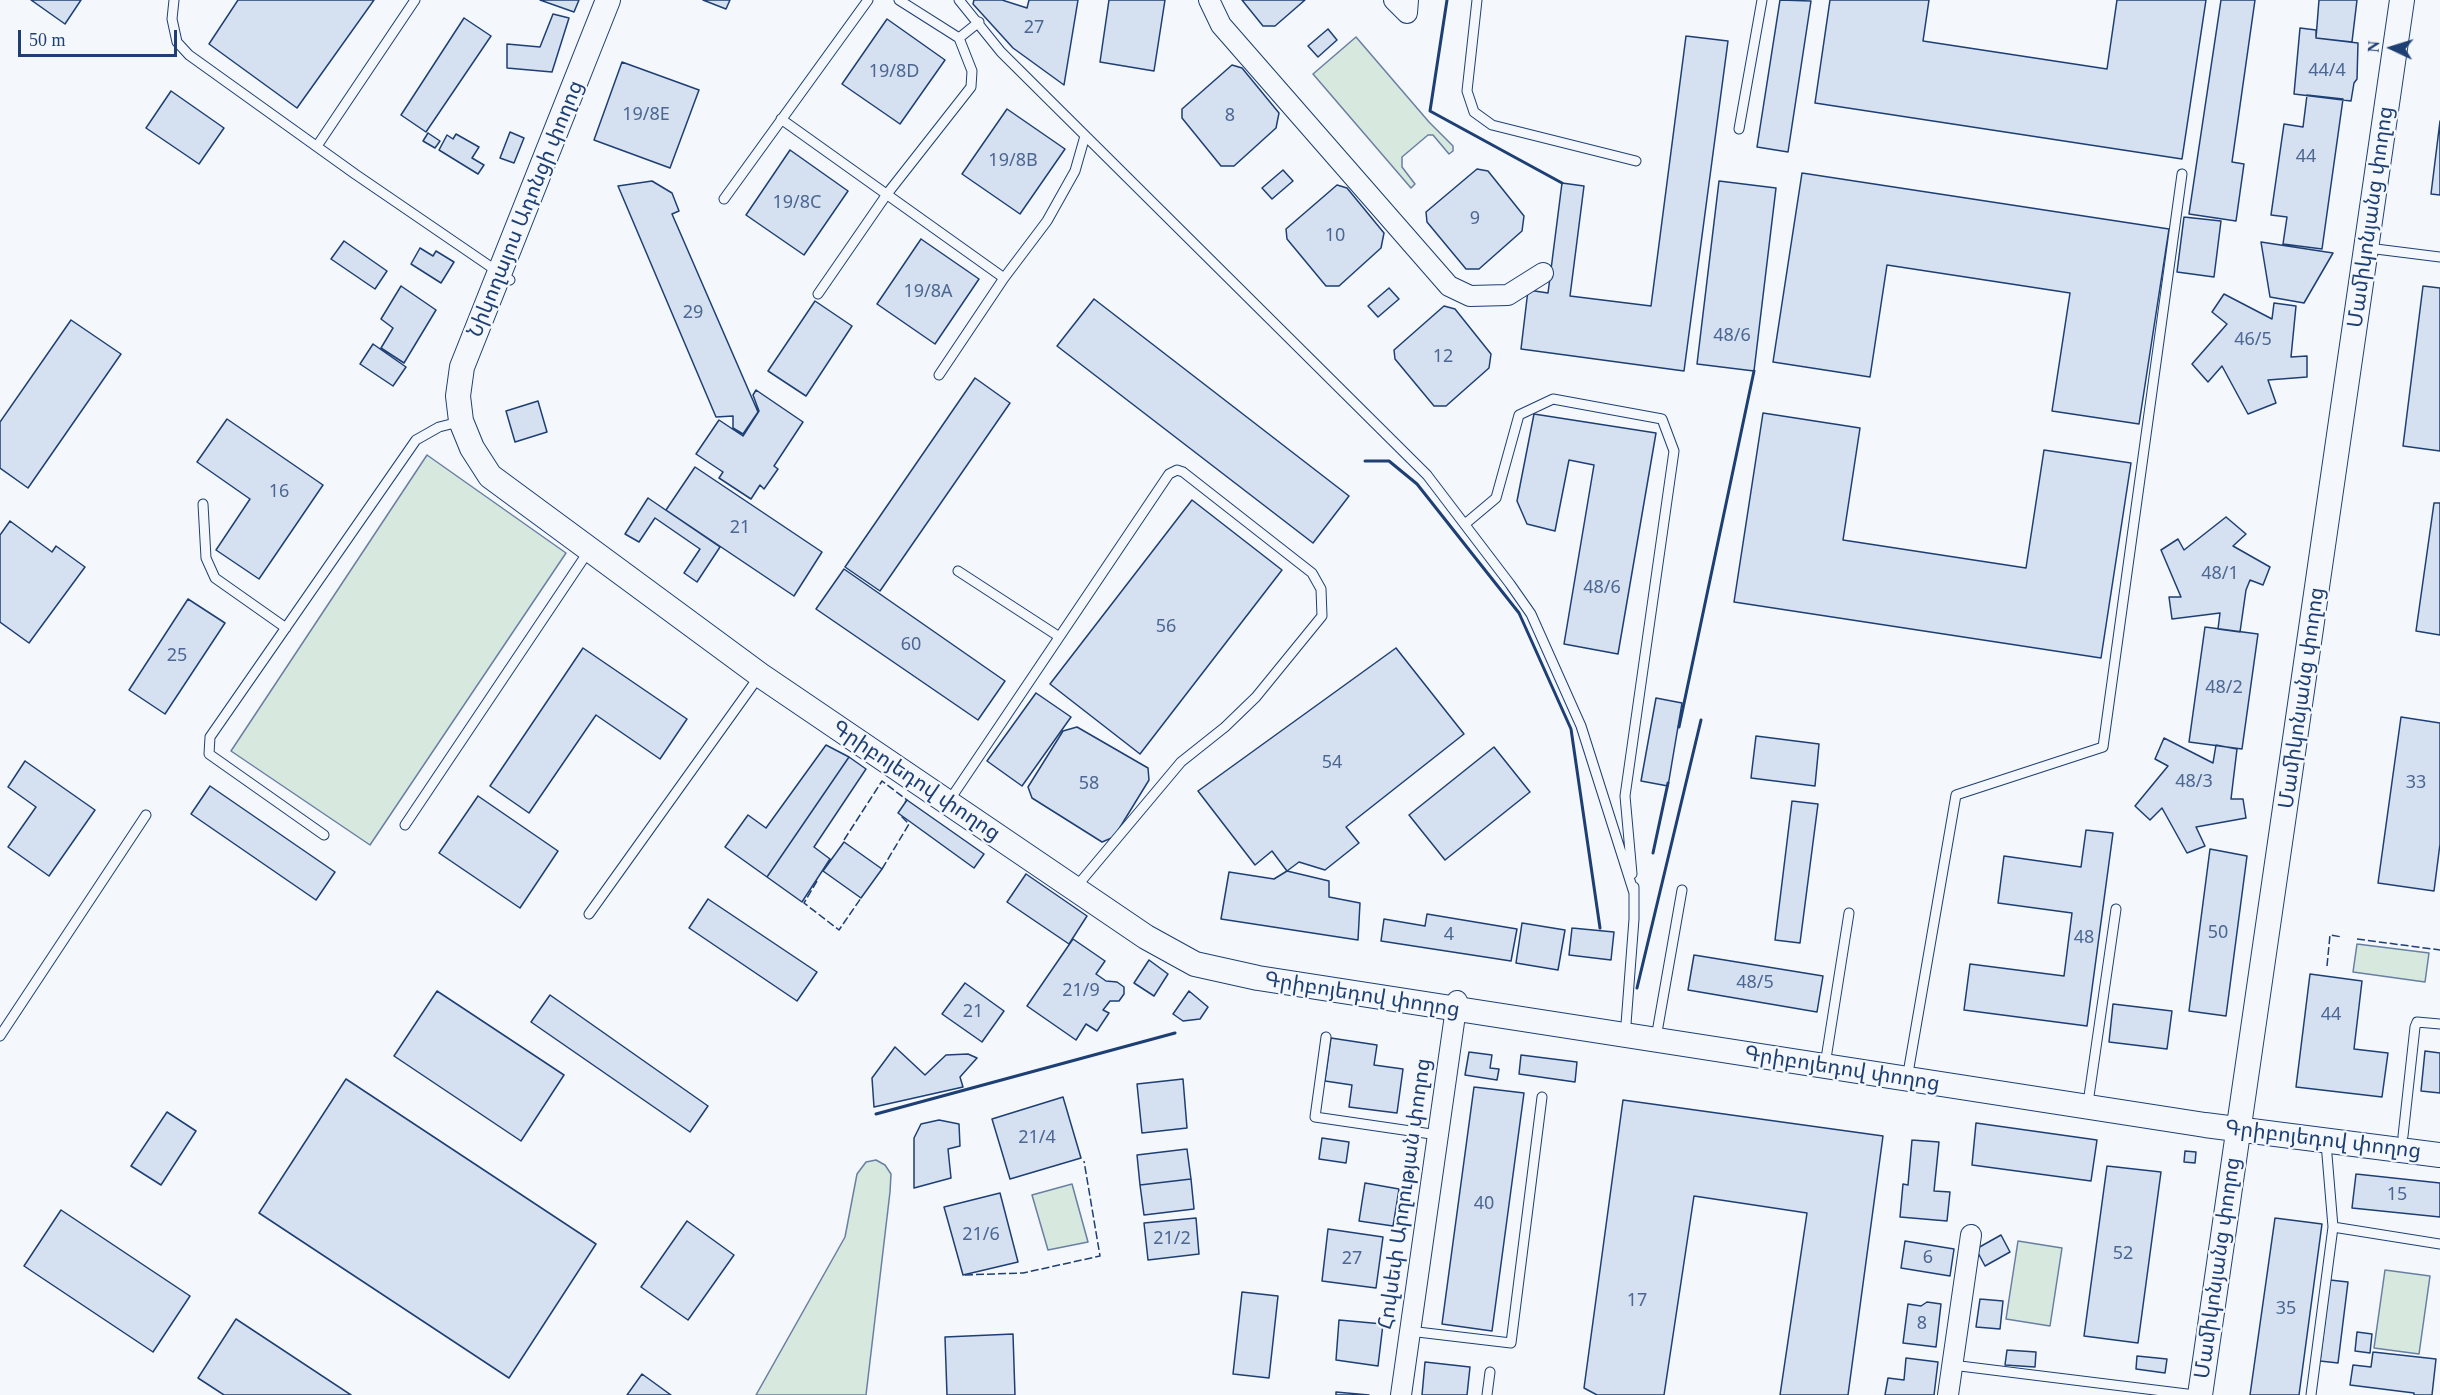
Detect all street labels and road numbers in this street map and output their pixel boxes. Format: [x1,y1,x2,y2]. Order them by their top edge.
street label: Նիկողայոս Ադոնցի փողոց [463,77,589,341]
street label: Մամիկոնյանց փողոց [2343,105,2399,329]
street label: Մամիկոնյանց փողոց [2274,586,2330,810]
street label: Գրիբոյեդով փողոց [827,715,1005,847]
street label: Գրիբոյեդով փողոց [1263,967,1461,1023]
street label: Գրիբոյեդով փողոց [1743,1041,1941,1097]
street label: Հովսեփ Արղության փողոց [1373,1057,1437,1331]
street label: Գրիբոյեդով փողոց [2223,1115,2423,1165]
street label: Մամիկոնյանց փողոց [2190,1156,2246,1380]

